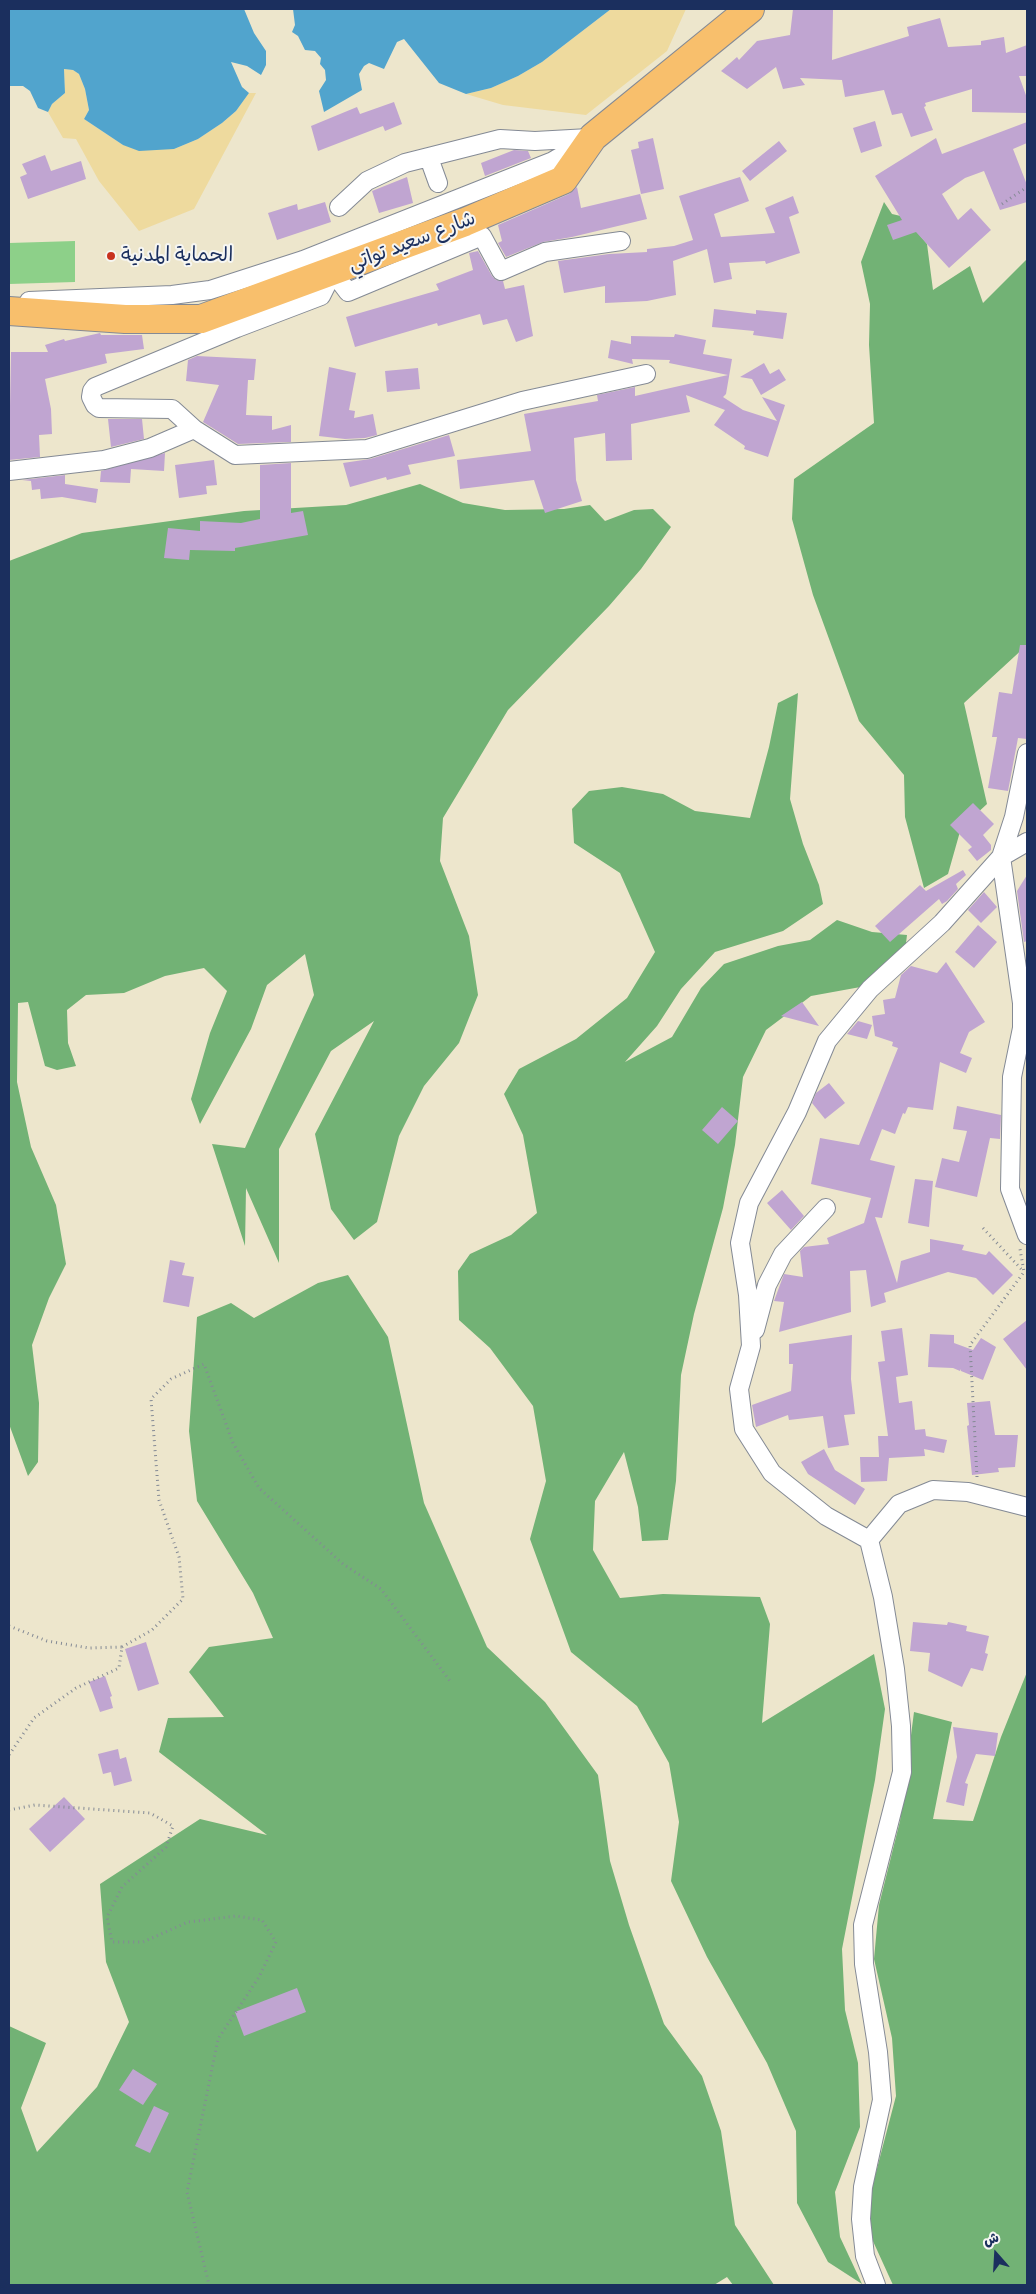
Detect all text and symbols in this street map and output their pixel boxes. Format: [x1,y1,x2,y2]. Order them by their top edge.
street label: شارع سعيد تواتي [345,207,479,277]
place label: الحماية المدنية [121,244,233,268]
marker: الحماية المدنية [105,250,117,262]
north arrow [971,2229,1021,2279]
text: ش [981,2229,1001,2250]

